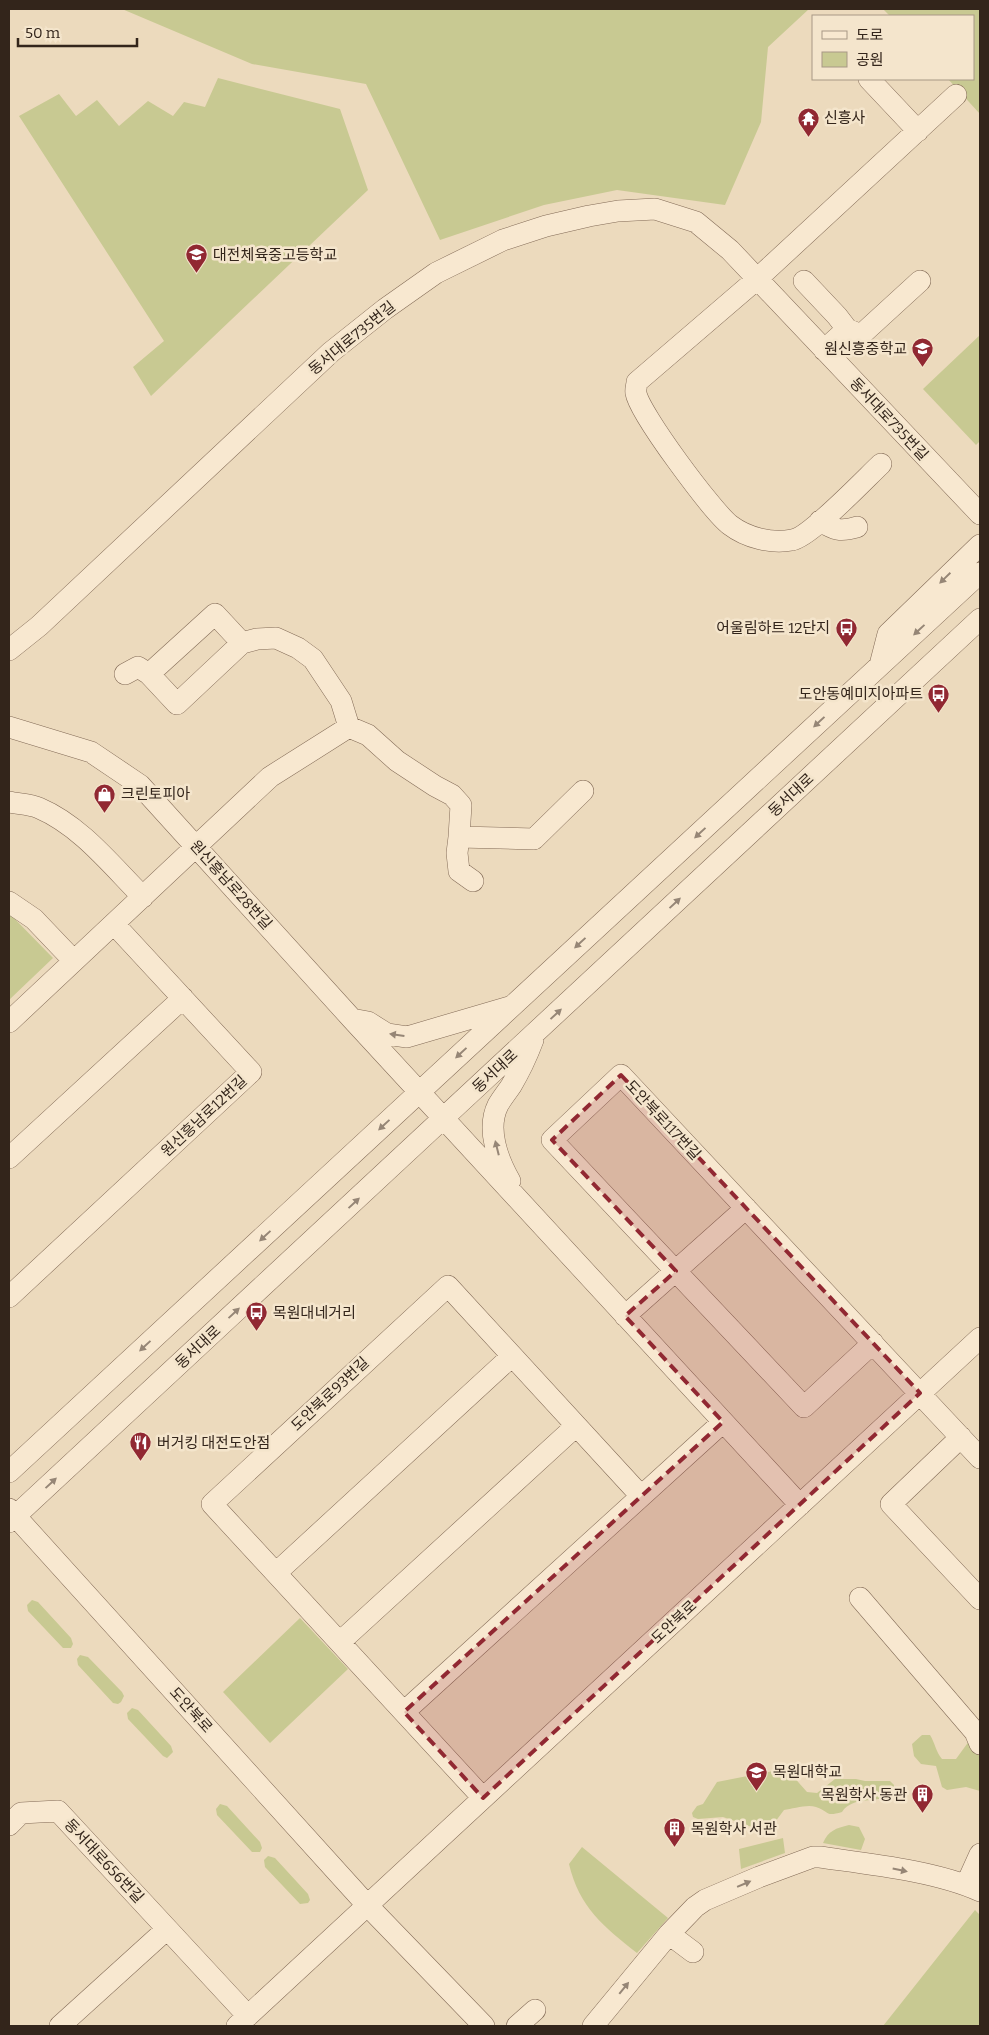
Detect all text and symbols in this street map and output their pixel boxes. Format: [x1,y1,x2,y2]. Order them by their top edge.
scale bar [18,15,136,47]
legend [812,15,974,80]
text: 50 m [25,24,61,42]
text: 도로 [856,26,884,44]
text: 공원 [856,51,884,69]
temple icon: 신흥사 [796,106,820,137]
place label: 신흥사 [824,109,866,127]
school or university icon: 대전체육중고등학교 [185,243,209,274]
place label: 대전체육중고등학교 [213,246,337,264]
street label: 동서대로735번길 [305,297,399,379]
school or university icon: 원신흥중학교 [911,337,935,368]
place label: 원신흥중학교 [824,340,907,358]
street label: 동서대로735번길 [846,374,932,464]
one-way arrow [939,572,951,584]
bus stop icon: 어울림하트 12단지 [834,616,858,647]
place label: 어울림하트 12단지 [716,619,830,637]
one-way arrow [913,624,925,636]
bus stop icon: 도안동예미지아파트 [927,682,951,713]
place label: 도안동예미지아파트 [799,685,923,703]
one-way arrow [813,716,825,728]
street label: 동서대로 [765,770,817,820]
shop icon: 크린토피아 [93,782,117,813]
place label: 크린토피아 [121,785,190,803]
one-way arrow [694,827,706,839]
street label: 원신흥남로28번길 [186,837,276,933]
one-way arrow [668,897,680,909]
one-way arrow [575,937,587,949]
one-way arrow [549,1008,561,1020]
one-way arrow [389,1031,405,1039]
street label: 동서대로 [469,1046,521,1096]
one-way arrow [455,1048,468,1059]
street label: 원신흥남로12번길 [157,1072,251,1160]
street label: 도안북로117번길 [622,1076,704,1164]
one-way arrow [378,1119,390,1131]
one-way arrow [492,1141,500,1156]
one-way arrow [347,1197,359,1209]
one-way arrow [259,1230,271,1242]
bus stop icon: 목원대네거리 [245,1301,269,1332]
place label: 목원대네거리 [273,1304,356,1322]
one-way arrow [228,1307,240,1319]
street label: 동서대로 [172,1322,224,1372]
one-way arrow [140,1340,152,1352]
street label: 도안북로93번길 [287,1353,373,1435]
restaurant icon: 버거킹 대전도안점 [129,1431,153,1462]
place label: 버거킹 대전도안점 [157,1434,270,1452]
one-way arrow [44,1477,56,1489]
street label: 도안북로 [648,1597,700,1647]
street label: 도안북로 [166,1683,216,1737]
school or university icon: 목원대학교 [745,1760,769,1791]
place label: 목원대학교 [773,1763,842,1781]
building icon: 목원학사 동관 [911,1783,935,1814]
place label: 목원학사 동관 [821,1786,907,1804]
street label: 동서대로656번길 [61,1815,147,1907]
building icon: 목원학사 서관 [663,1817,687,1848]
place label: 목원학사 서관 [691,1820,777,1838]
one-way arrow [893,1866,908,1874]
one-way arrow [737,1879,751,1887]
one-way arrow [618,1982,629,1995]

